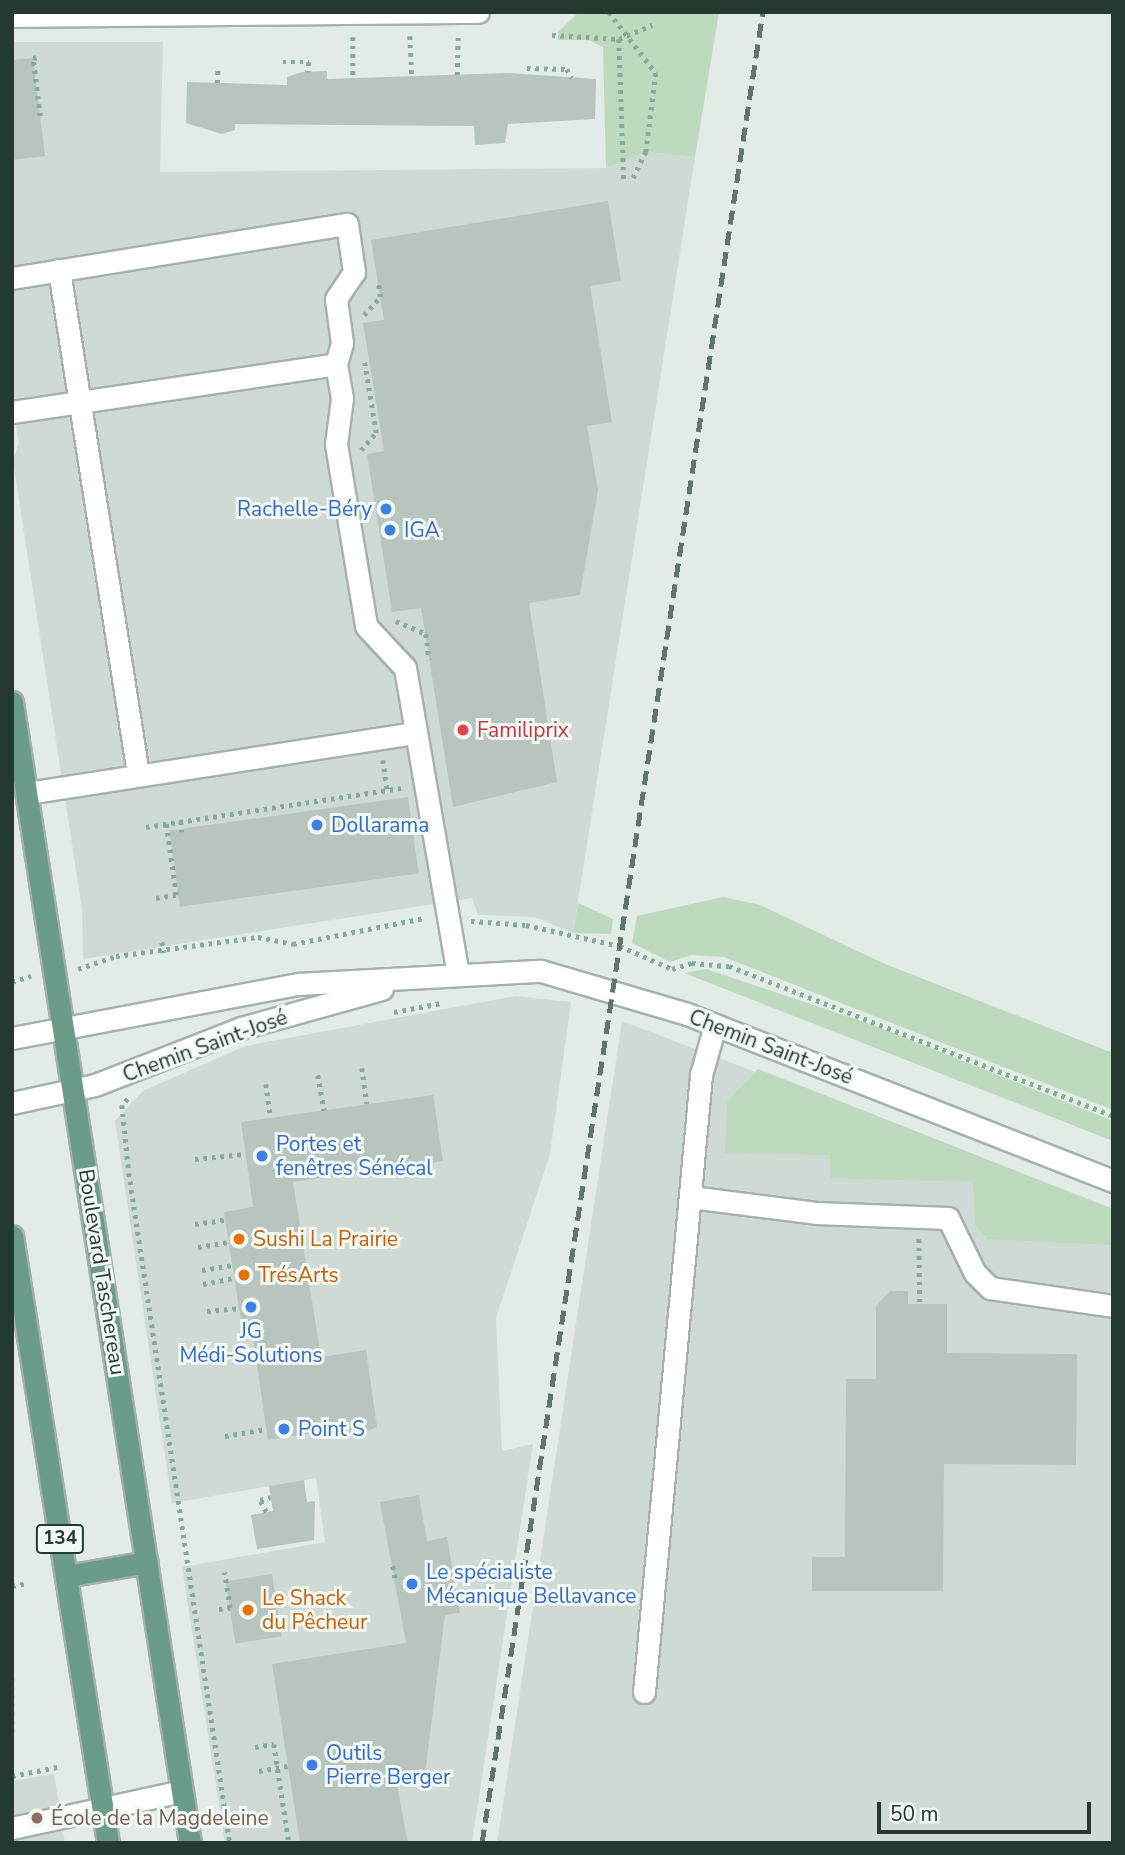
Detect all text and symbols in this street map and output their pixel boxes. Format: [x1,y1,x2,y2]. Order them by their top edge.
place label: Rachelle-Béry [237,496,372,522]
marker: Rachelle-Béry [378,501,394,517]
place label: IGA [404,517,440,543]
marker: IGA [382,522,398,538]
place label: Familiprix [477,717,569,743]
marker: Familiprix [455,722,471,738]
place label: Dollarama [331,812,429,838]
marker: Dollarama [309,817,325,833]
street label: Chemin Saint-José [119,1004,291,1088]
street label: Chemin Saint-José [686,1004,856,1090]
place label: Portes et fenêtres Sénécal [276,1131,433,1181]
marker: Portes et fenêtres Sénécal [254,1148,270,1164]
street label: Boulevard Taschereau [73,1167,131,1377]
place label: Sushi La Prairie [253,1226,398,1252]
marker: Sushi La Prairie [231,1231,247,1247]
place label: TrésArts [258,1262,339,1288]
marker: TrésArts [236,1267,252,1283]
marker: JG Médi-Solutions [243,1299,259,1315]
place label: JG Médi-Solutions [179,1318,323,1368]
place label: Point S [298,1416,365,1442]
marker: Point S [276,1421,292,1437]
road number: 134 [36,1524,84,1554]
place label: Le spécialiste Mécanique Bellavance [426,1559,636,1609]
marker: Le spécialiste Mécanique Bellavance [404,1576,420,1592]
place label: Le Shack du Pêcheur [262,1585,368,1635]
marker: Le Shack du Pêcheur [240,1602,256,1618]
place label: Outils Pierre Berger [326,1740,451,1790]
marker: Outils Pierre Berger [304,1757,320,1773]
scale bar [880,1788,1094,1832]
text: 50 m [890,1800,939,1828]
place label: École de la Magdeleine [51,1805,269,1831]
marker: École de la Magdeleine [29,1810,45,1826]

